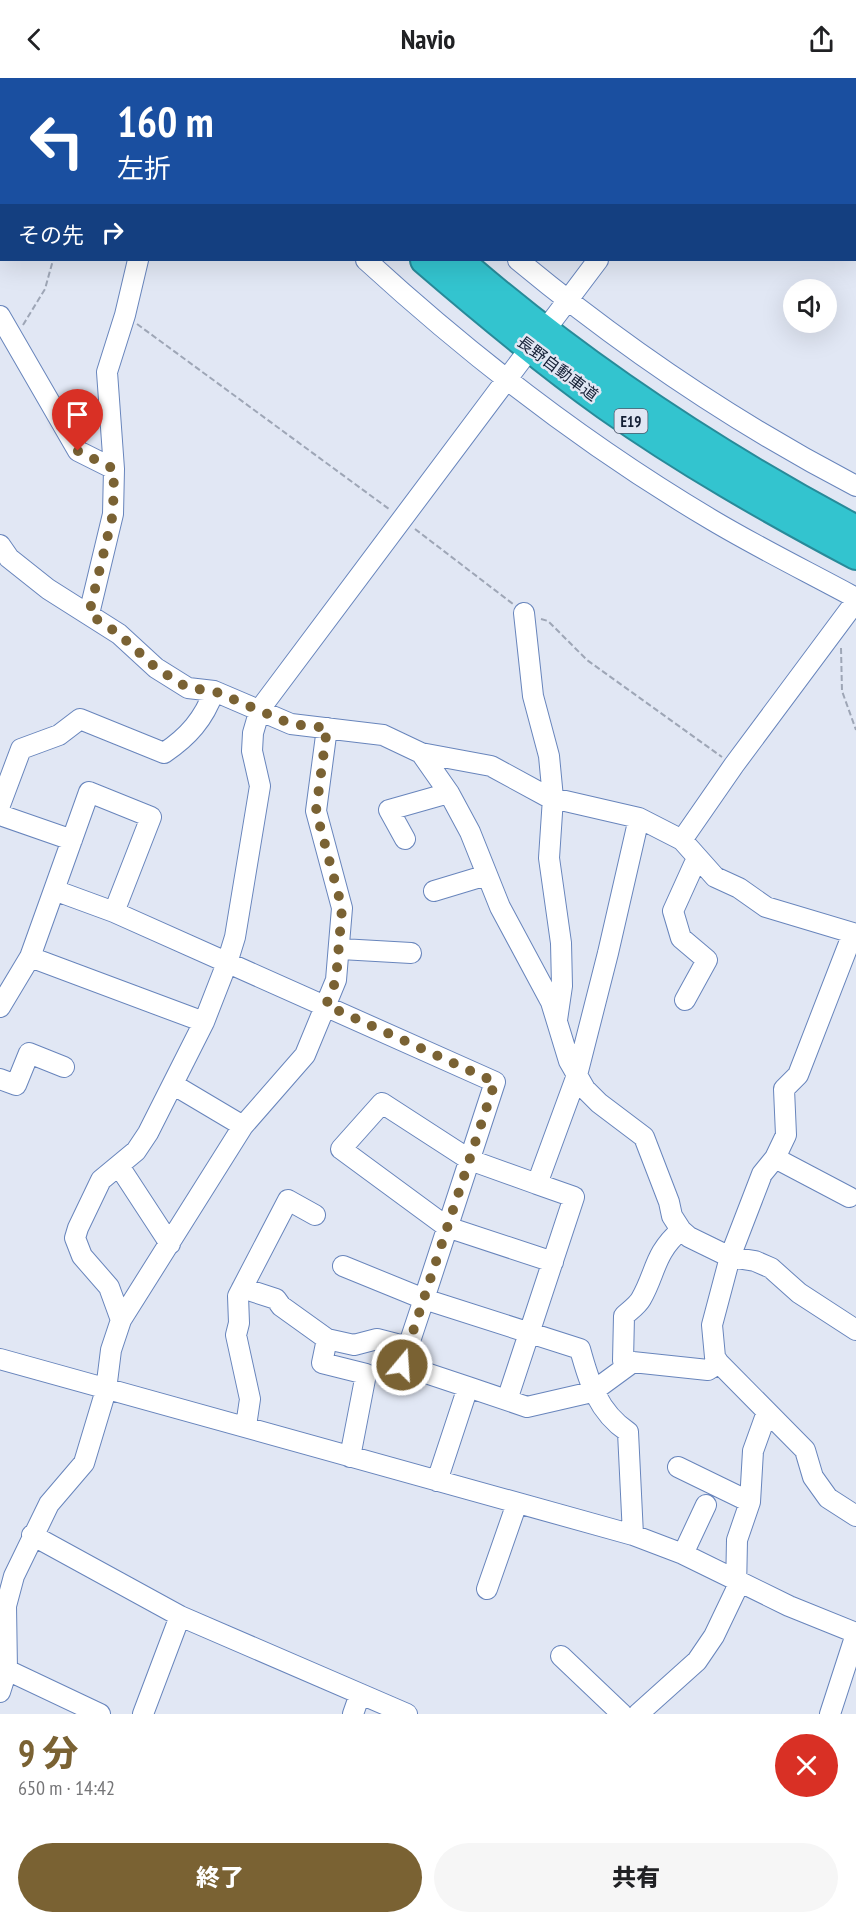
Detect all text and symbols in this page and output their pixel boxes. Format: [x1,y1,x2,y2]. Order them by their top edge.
text: Navio [401,22,455,56]
icon: back [18,23,51,56]
icon: share [805,23,838,56]
text: 160 m [117,94,214,149]
icon: left [18,102,96,180]
text: 左折 [117,151,171,185]
icon: right [96,216,129,249]
text: その先 [18,221,84,249]
map controls [783,279,837,333]
button: sound [783,279,837,333]
street label: 長野自動車道 [514,331,602,405]
pin [52,389,103,451]
icon: arrive [61,398,94,431]
road number: E19 [614,409,648,433]
position arrow [370,1333,434,1397]
text: 9 分 [18,1729,79,1776]
button: close [775,1734,838,1797]
text: 650 m · 14:42 [18,1775,115,1801]
button: 終了 [18,1843,422,1912]
button: 共有 [434,1843,838,1912]

